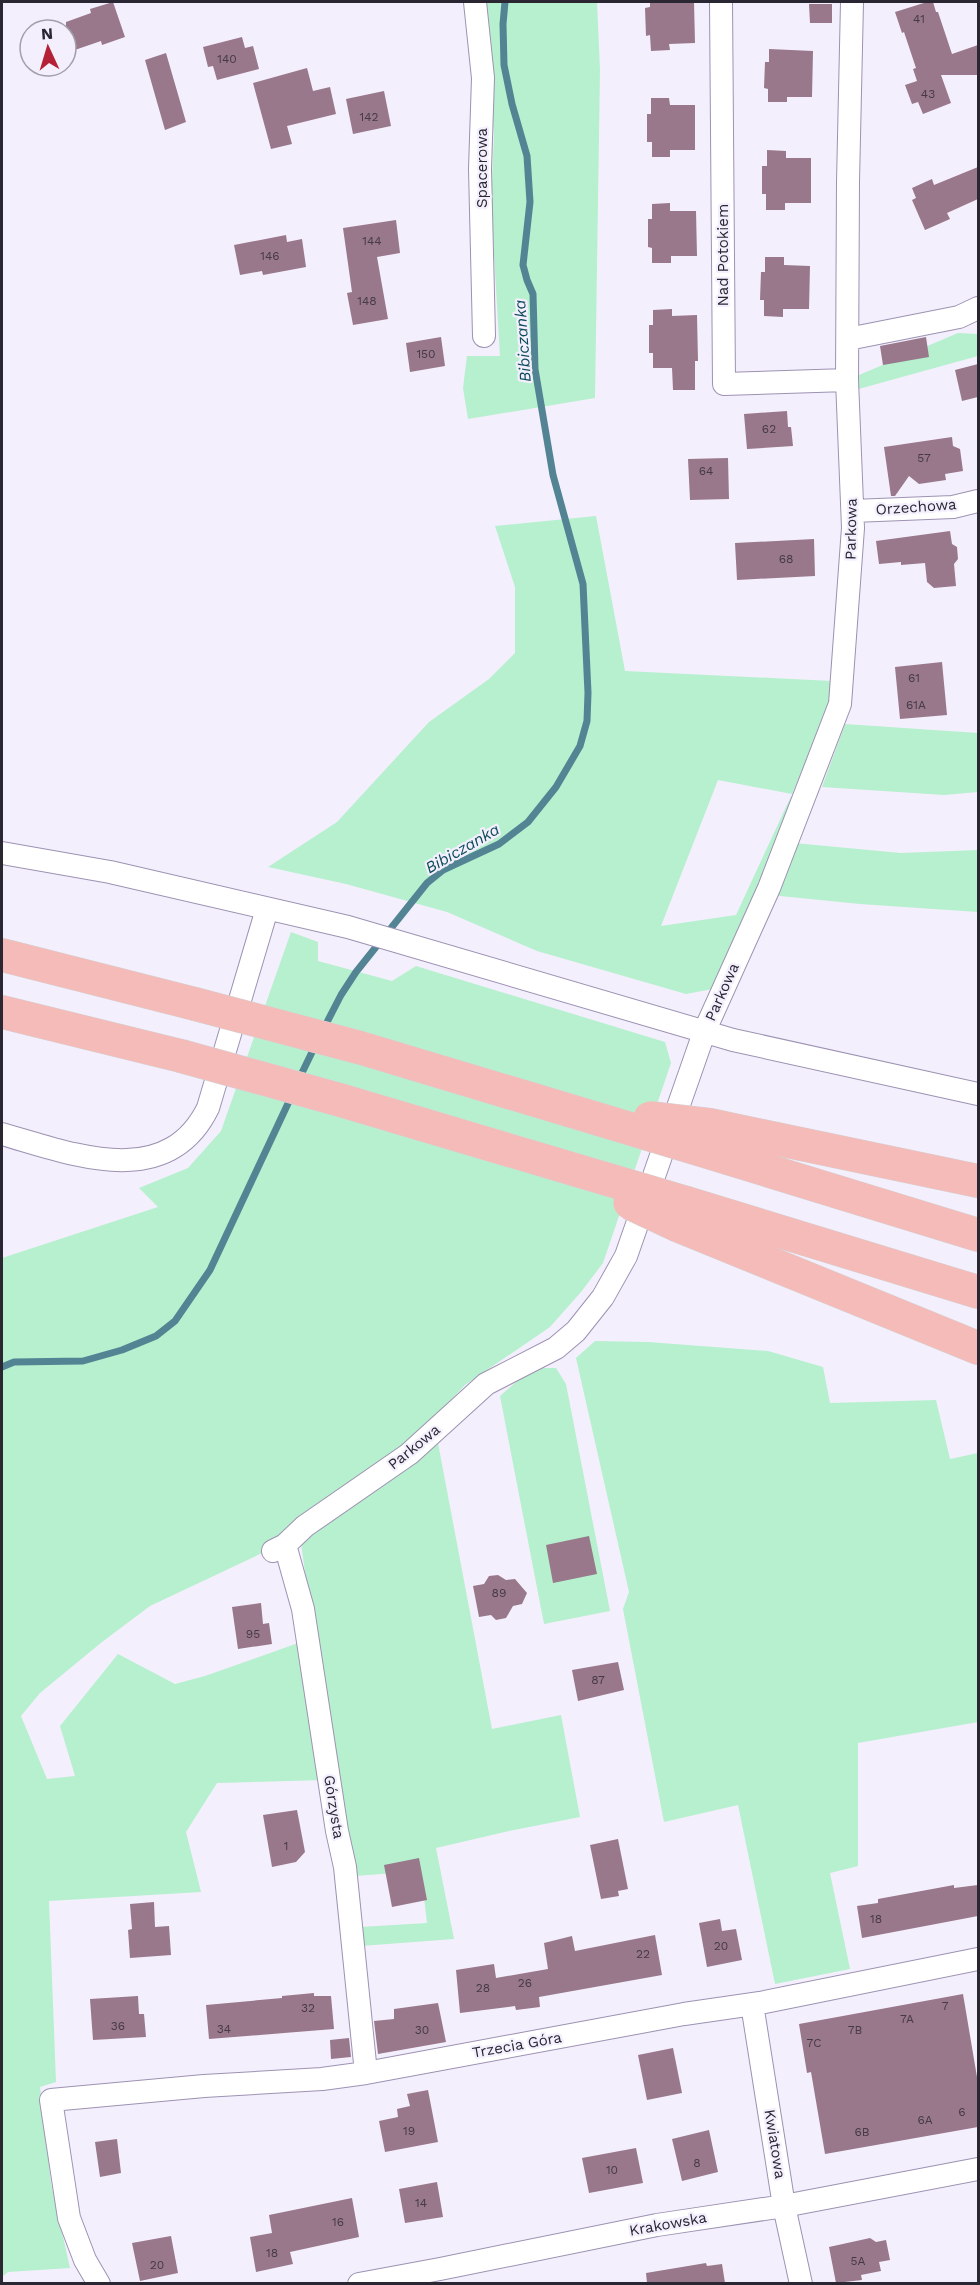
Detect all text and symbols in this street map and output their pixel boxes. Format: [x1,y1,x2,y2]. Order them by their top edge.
house number: 41 [913,12,925,26]
north arrow [18,18,78,78]
text: N [40,24,54,43]
house number: 140 [217,52,237,66]
house number: 43 [921,87,935,101]
house number: 142 [359,110,379,124]
street label: Spacerowa [473,127,491,208]
street label: Nad Potokiem [714,204,732,306]
house number: 144 [362,234,382,248]
house number: 146 [260,249,280,263]
house number: 148 [357,294,377,308]
water label: Bibiczanka [510,299,535,383]
house number: 150 [416,347,436,361]
house number: 62 [762,422,776,436]
house number: 57 [917,451,931,465]
house number: 64 [699,464,713,478]
street label: Orzechowa [875,495,958,519]
street label: Parkowa [841,498,861,560]
house number: 68 [779,552,793,566]
house number: 61 [908,671,920,685]
house number: 61A [906,698,926,712]
water label: Bibiczanka [422,819,503,877]
street label: Parkowa [701,960,743,1024]
street label: Parkowa [384,1420,444,1473]
house number: 89 [492,1586,506,1600]
house number: 95 [246,1627,260,1641]
house number: 87 [591,1673,605,1687]
street label: Górzysta [320,1774,348,1841]
house number: 1 [284,1839,288,1853]
house number: 18 [870,1912,882,1926]
house number: 20 [714,1939,728,1953]
house number: 22 [636,1947,650,1961]
house number: 26 [518,1976,532,1990]
house number: 28 [476,1981,490,1995]
house number: 7 [942,1999,949,2013]
house number: 32 [301,2001,315,2015]
house number: 7A [900,2012,914,2026]
house number: 36 [111,2019,125,2033]
house number: 34 [217,2022,231,2036]
house number: 30 [415,2023,429,2037]
house number: 7B [848,2023,862,2037]
street label: Trzecia Góra [471,2028,564,2062]
house number: 7C [807,2036,821,2050]
house number: 6 [958,2105,966,2119]
street label: Kwiatowa [761,2108,789,2180]
house number: 6A [917,2113,933,2127]
house number: 19 [403,2124,415,2138]
house number: 6B [854,2125,870,2139]
house number: 8 [693,2156,701,2170]
house number: 10 [606,2163,618,2177]
house number: 14 [415,2196,427,2210]
street label: Krakowska [628,2208,709,2240]
house number: 16 [332,2215,344,2229]
house number: 18 [266,2246,278,2260]
house number: 5A [851,2254,866,2268]
house number: 20 [150,2258,164,2272]

